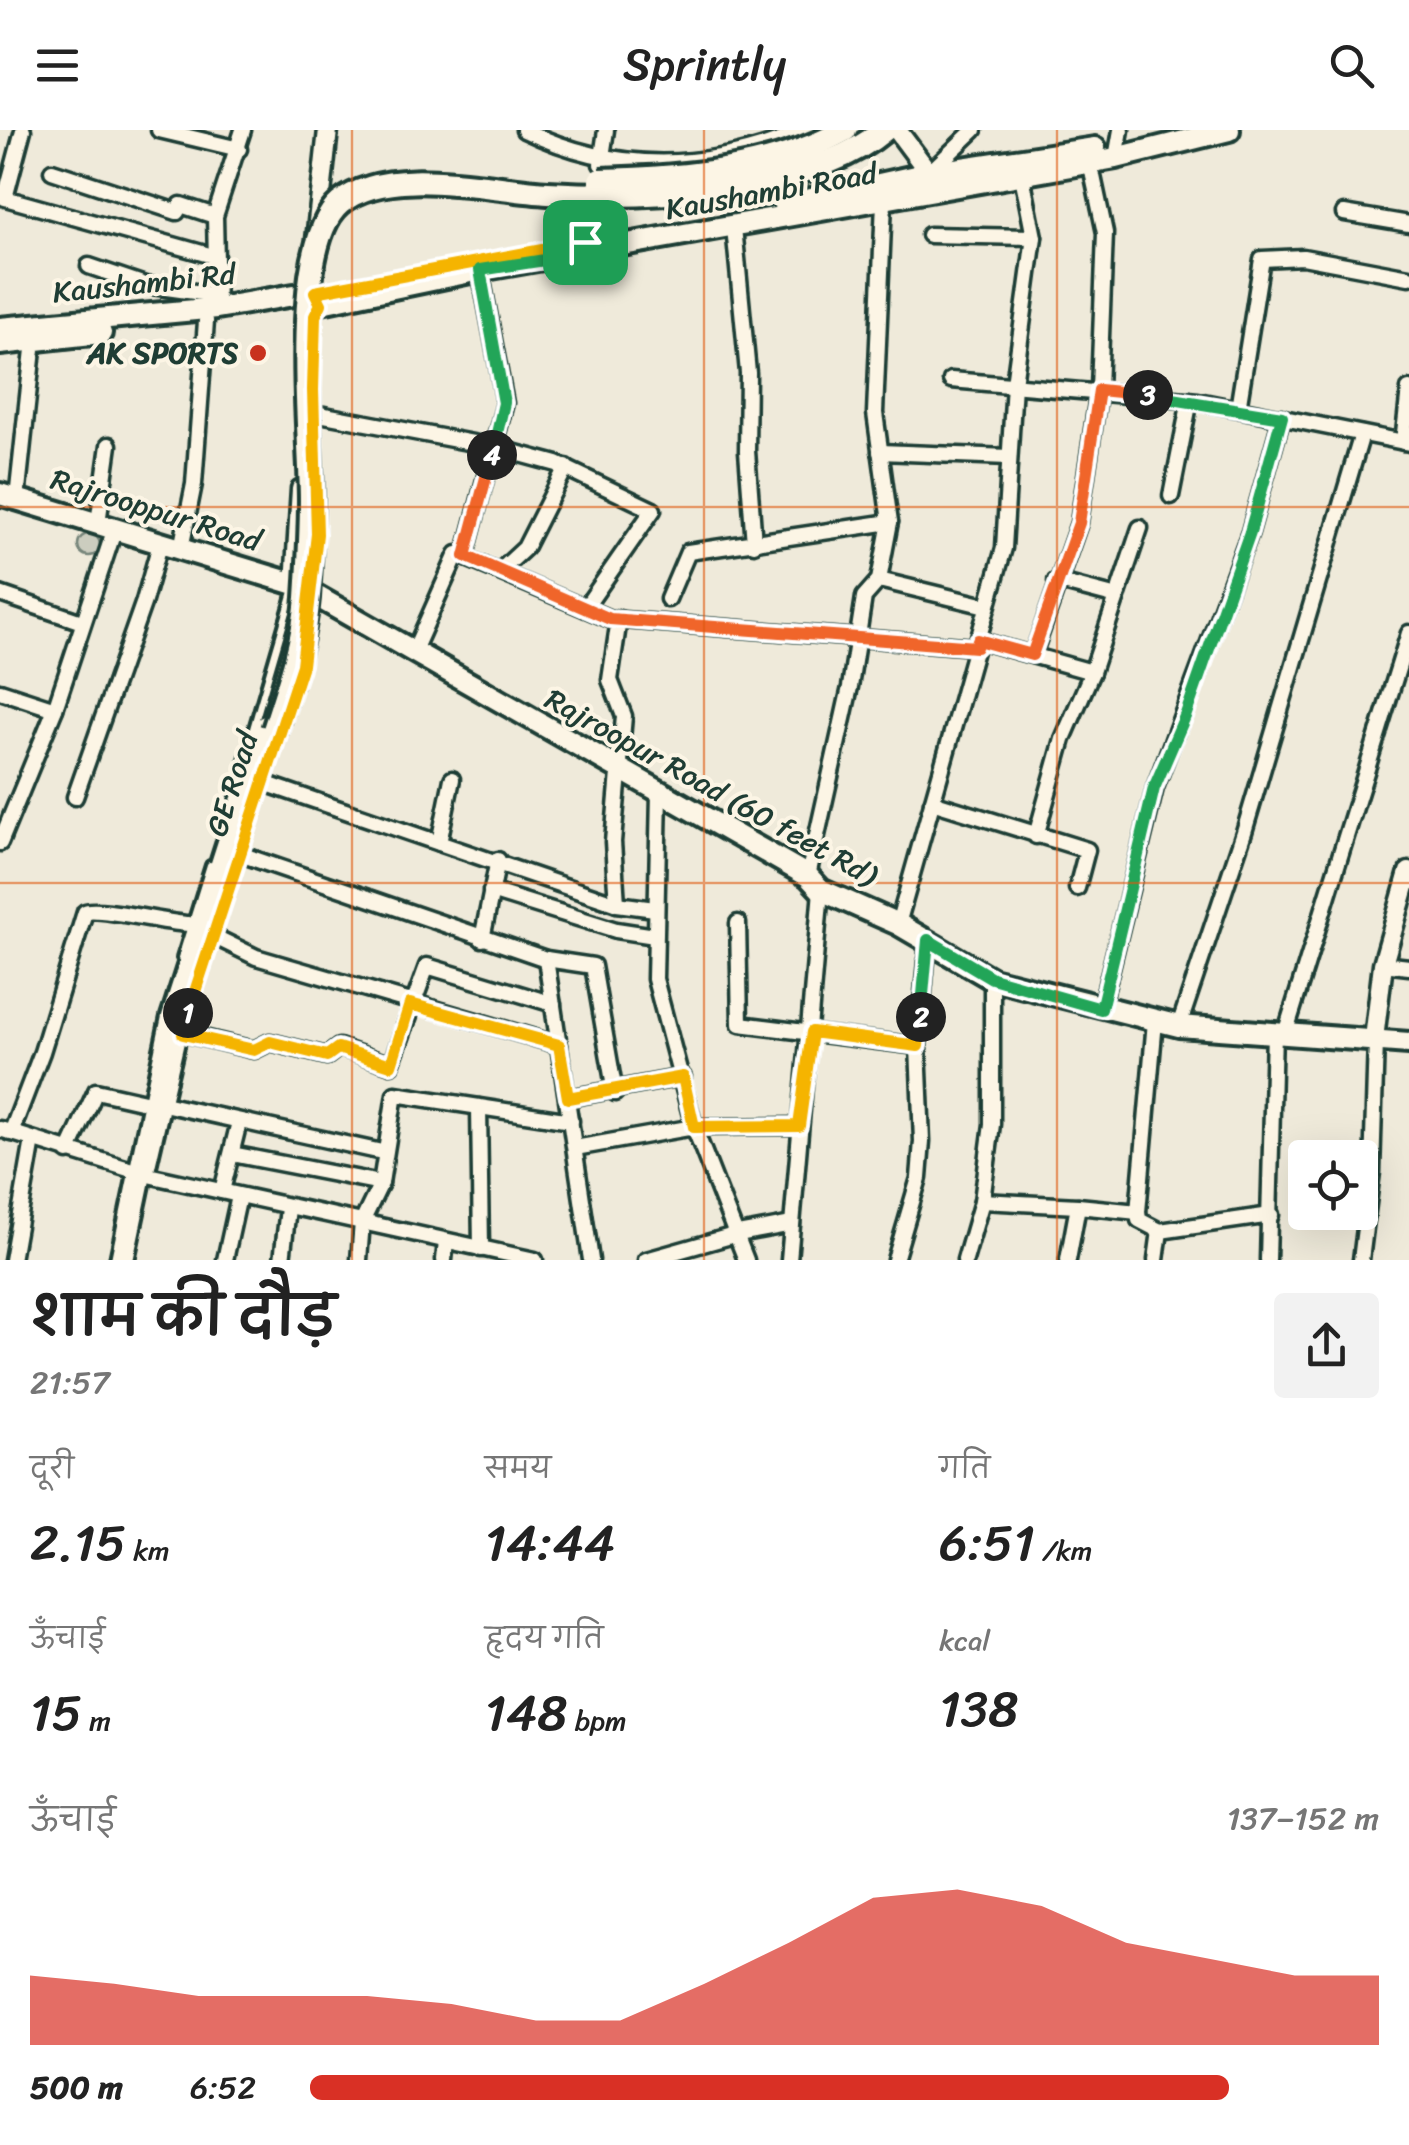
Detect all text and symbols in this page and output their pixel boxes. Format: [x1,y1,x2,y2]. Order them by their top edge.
text: Sprintly [623,25,786,105]
icon: menu [30,38,85,93]
icon: search [1324,38,1379,93]
street label: Kaushambi Road [661,145,883,236]
pin [543,200,628,285]
icon: arrive [558,215,613,270]
street label: Kaushambi Rd [50,246,240,319]
place label: AK SPORTS [85,326,239,380]
marker: AK SPORTS [247,342,269,364]
pin: 3 [1123,370,1173,420]
text: 3 [1140,370,1156,419]
pin: 4 [467,430,517,480]
text: 4 [483,430,501,479]
street label: Rajrooppur Road [44,452,270,568]
street label: Rajroopur Road (60 feet Rd) [535,673,889,902]
street label: GE Road [190,722,275,843]
pin: 1 [163,988,213,1038]
text: 1 [182,988,194,1037]
pin: 2 [896,992,946,1042]
text: 2 [913,992,929,1041]
map controls [1288,1140,1378,1230]
button: locate [1288,1140,1378,1230]
text: शाम की दौड़ [30,1268,336,1365]
button: share [1274,1293,1379,1398]
text: 21:57 [30,1354,110,1411]
text: दूरी [30,1444,74,1493]
text: समय [485,1444,551,1493]
text: गति [939,1444,990,1493]
text: 2.15 [30,1499,126,1588]
text: 14:44 [485,1499,615,1588]
text: 6:51 [939,1499,1035,1588]
text: km [126,1526,170,1575]
text: /km [1035,1526,1092,1575]
text: ऊँचाई [30,1614,105,1663]
text: हृदय गति [485,1614,604,1663]
text: kcal [939,1616,990,1665]
text: 138 [939,1665,1018,1754]
text: 15 [30,1669,82,1758]
text: 148 [485,1669,568,1758]
text: m [82,1696,111,1745]
text: bpm [568,1696,626,1745]
text: 137–152 m [1227,1790,1379,1847]
text: ऊँचाई [30,1792,116,1849]
text: 500 m [30,2059,123,2116]
text: 6:52 [190,2059,256,2116]

